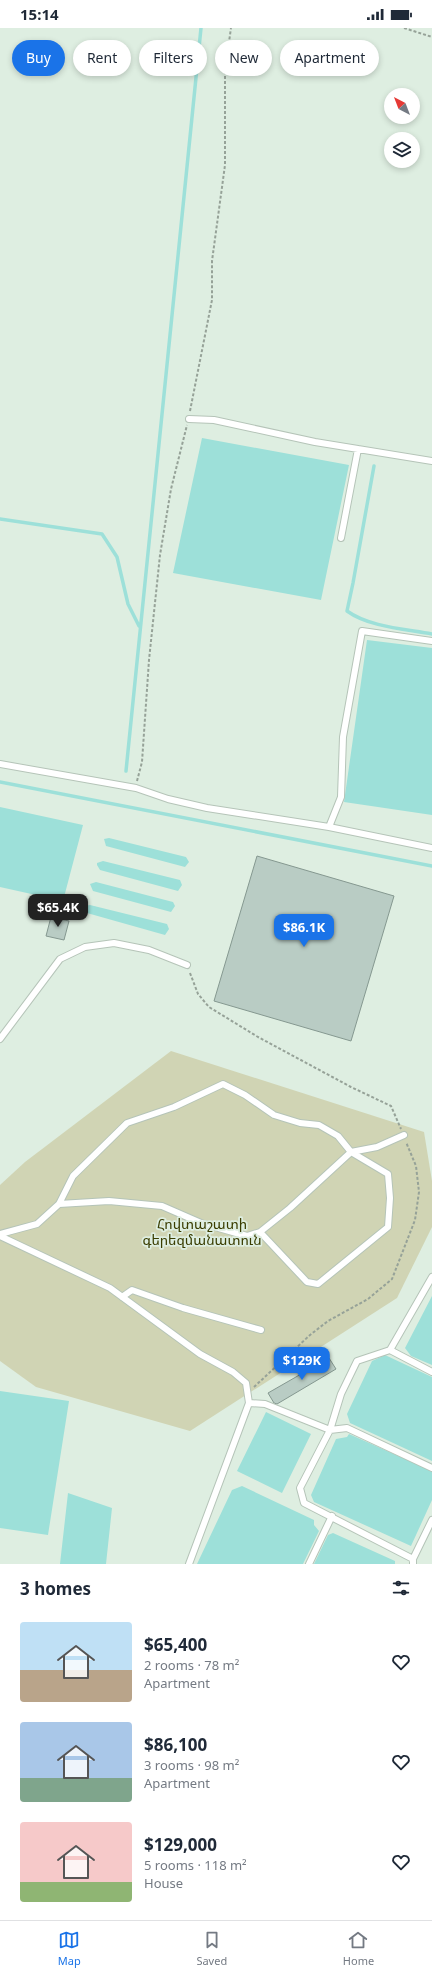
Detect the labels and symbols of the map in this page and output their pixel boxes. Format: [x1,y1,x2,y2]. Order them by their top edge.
north arrow [384,88,420,124]
pin: $65.4K [25,894,91,928]
pin: $86.1K [271,914,337,948]
park label: Հովտաշատի գերեզմանատուն [142,1214,262,1249]
pin: $129K [274,1347,330,1381]

